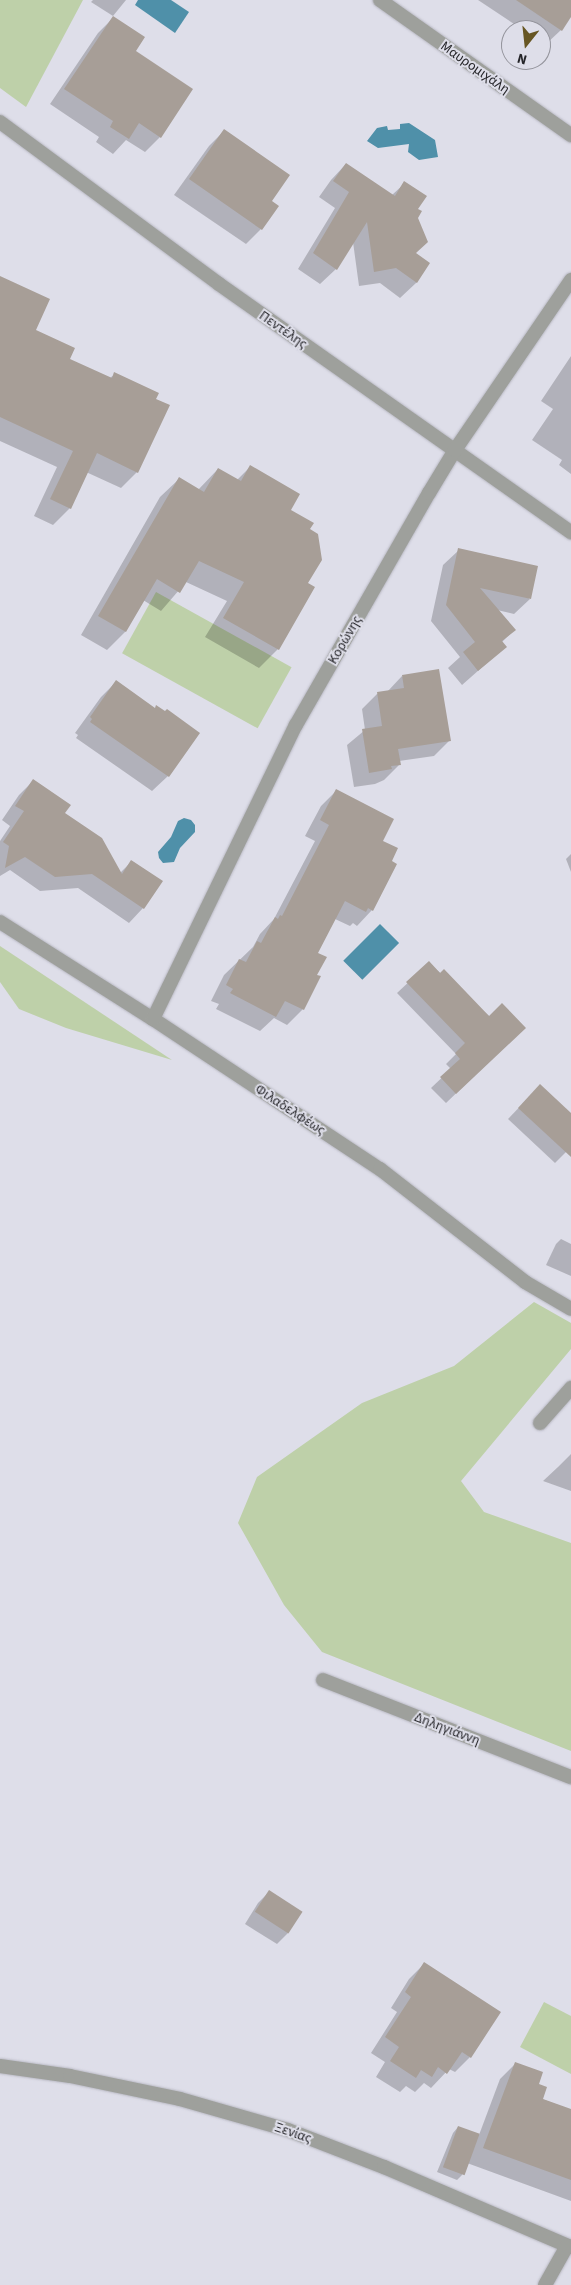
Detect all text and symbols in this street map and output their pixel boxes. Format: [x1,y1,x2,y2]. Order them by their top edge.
north arrow [501,20,551,70]
street label: Μαυρομιχάλη [437,38,513,98]
text: N [515,48,529,69]
street label: Πεντέλης [256,307,310,353]
street label: Κορώνης [324,613,366,667]
street label: Φιλαδελφέως [252,1081,328,1139]
street label: Δηληγιάννη [412,1709,482,1749]
street label: Ξενίας [272,2119,314,2147]

